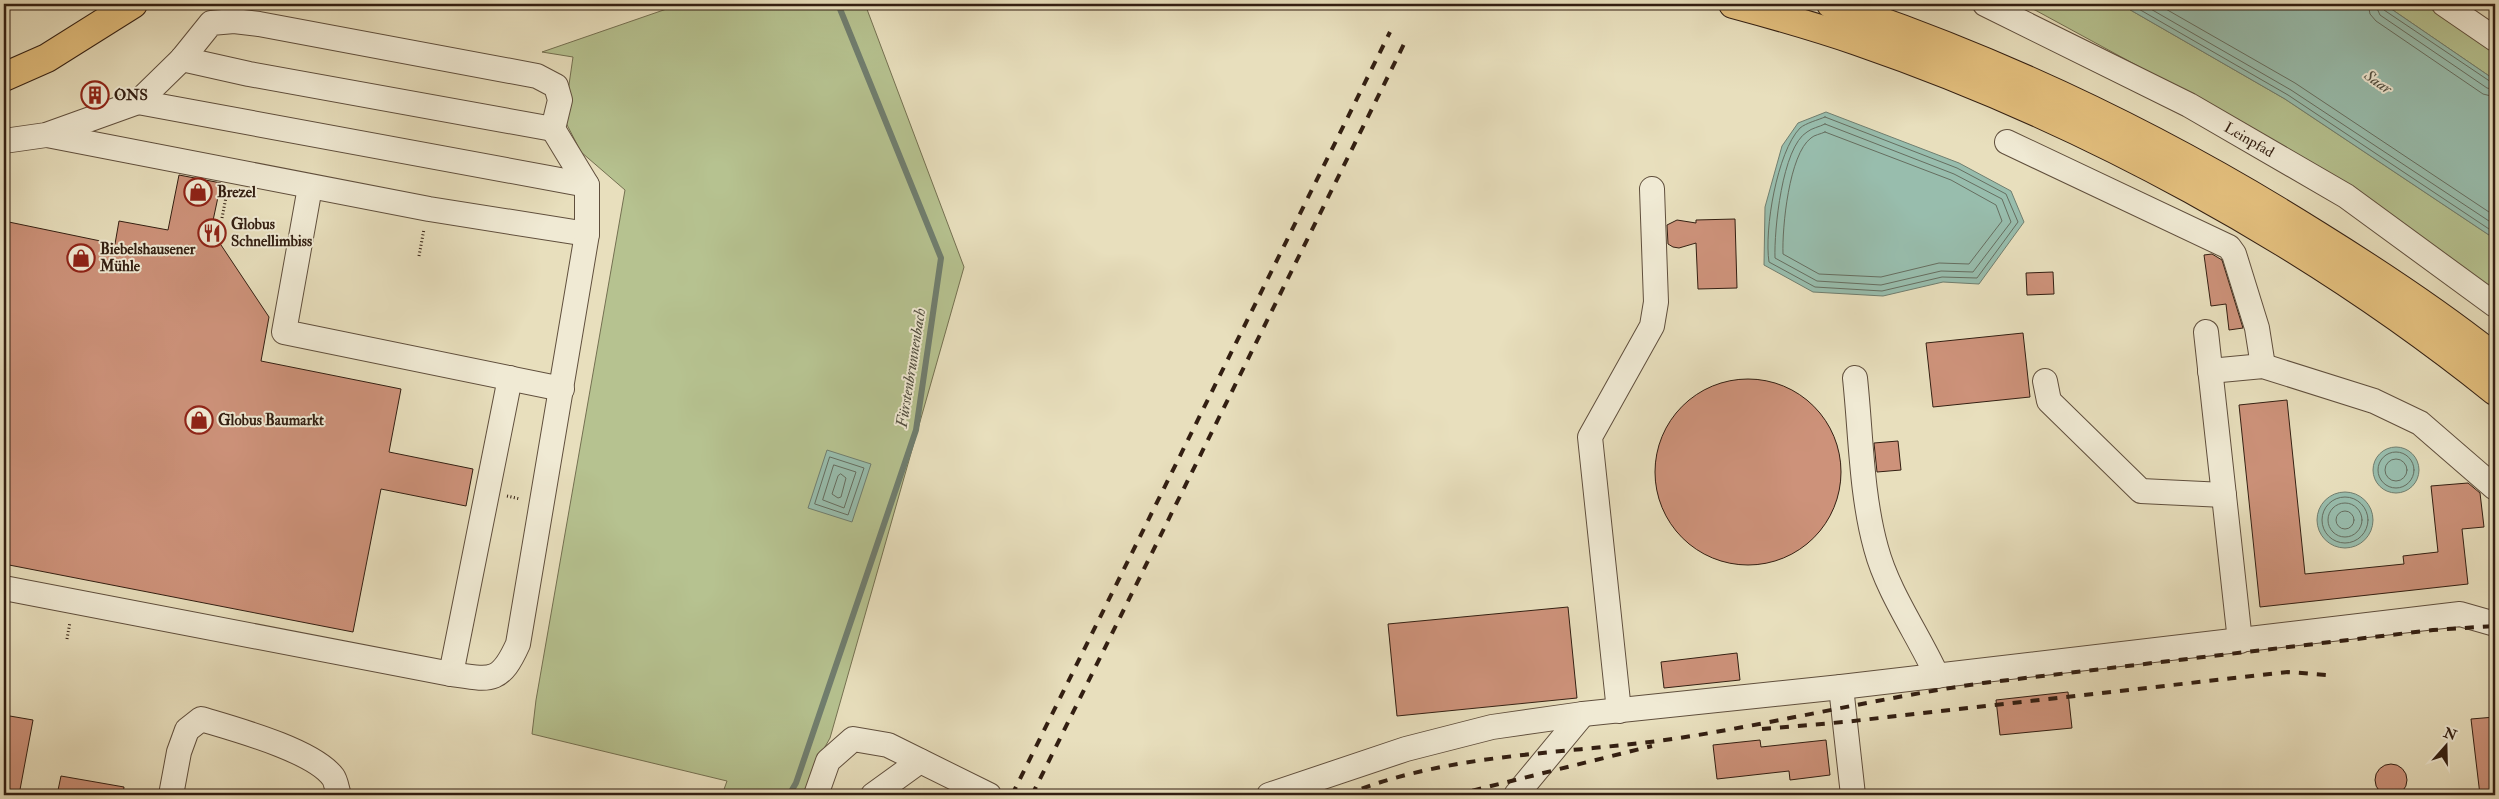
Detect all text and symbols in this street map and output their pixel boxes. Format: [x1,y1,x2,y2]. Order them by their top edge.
water label: Saar [2359,65,2397,99]
building icon: ONS [80,80,110,110]
place label: ONS [114,86,148,105]
street label: Leinpfad [2220,118,2278,163]
shop icon: Brezel [183,177,213,207]
place label: Brezel [217,183,256,202]
place label: Globus Schnellimbiss [231,215,312,251]
restaurant icon: Globus Schnellimbiss [197,218,227,248]
place label: Biebelshausener Mühle [99,240,196,276]
shop icon: Biebelshausener Mühle [66,243,96,273]
water label: Fürstenbrunnenbach [892,307,930,430]
shop icon: Globus Baumarkt [184,405,214,435]
place label: Globus Baumarkt [218,411,324,430]
north arrow [2422,722,2472,772]
text: N [2441,724,2460,745]

